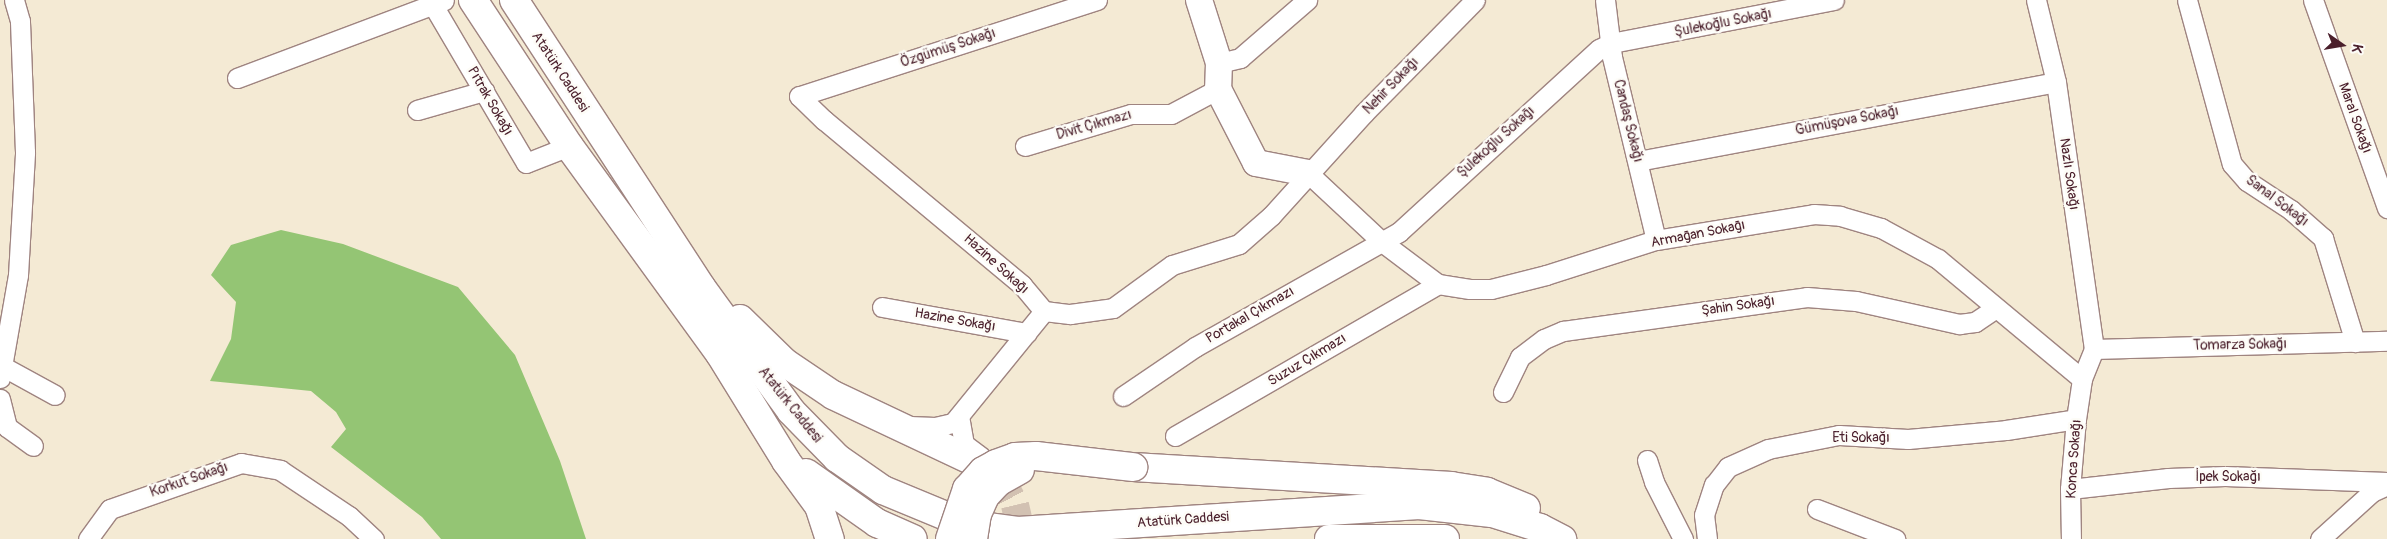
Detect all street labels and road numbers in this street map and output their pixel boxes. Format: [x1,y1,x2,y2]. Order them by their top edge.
street label: Şulekoğlu Sokağı [1673,5,1773,41]
street label: Özgümüş Sokağı [898,25,998,71]
street label: Atatürk Caddesi [528,29,592,115]
street label: Nehir Sokağı [1360,54,1422,118]
street label: Pıtrak Sokağı [464,64,516,138]
street label: Candaş Sokağı [1610,78,1646,164]
street label: Maral Sokağı [2335,81,2375,155]
street label: Şulekoğlu Sokaḡı [1454,103,1538,181]
street label: Gümüşova Sokağı [1794,103,1900,139]
street label: Divit Çıkmazı [1054,106,1134,144]
street label: Nazlı Sokağı [2056,137,2082,211]
street label: Sanal Sokağı [2242,172,2312,230]
street label: Armaḡan Sokaḡı [1649,217,1747,251]
street label: Hazine Sokaḡı [960,230,1032,298]
street label: Portakal Çıkmazı [1203,283,1297,347]
street label: Şahin Sokağı [1700,293,1776,319]
street label: Hazine Sokağı [913,305,997,335]
street label: Suzuz Çıkmazı [1265,330,1349,390]
street label: Tomarza Sokağı [2193,336,2287,354]
street label: Atatürk Caddesi [754,364,826,446]
street label: Konca Sokağı [2063,419,2085,499]
street label: Eti Sokağı [1832,430,1890,446]
street label: Korkut Sokağı [148,459,230,501]
street label: İpek Sokağı [2195,469,2261,485]
street label: Atatürk Caddesi [1136,508,1230,532]

